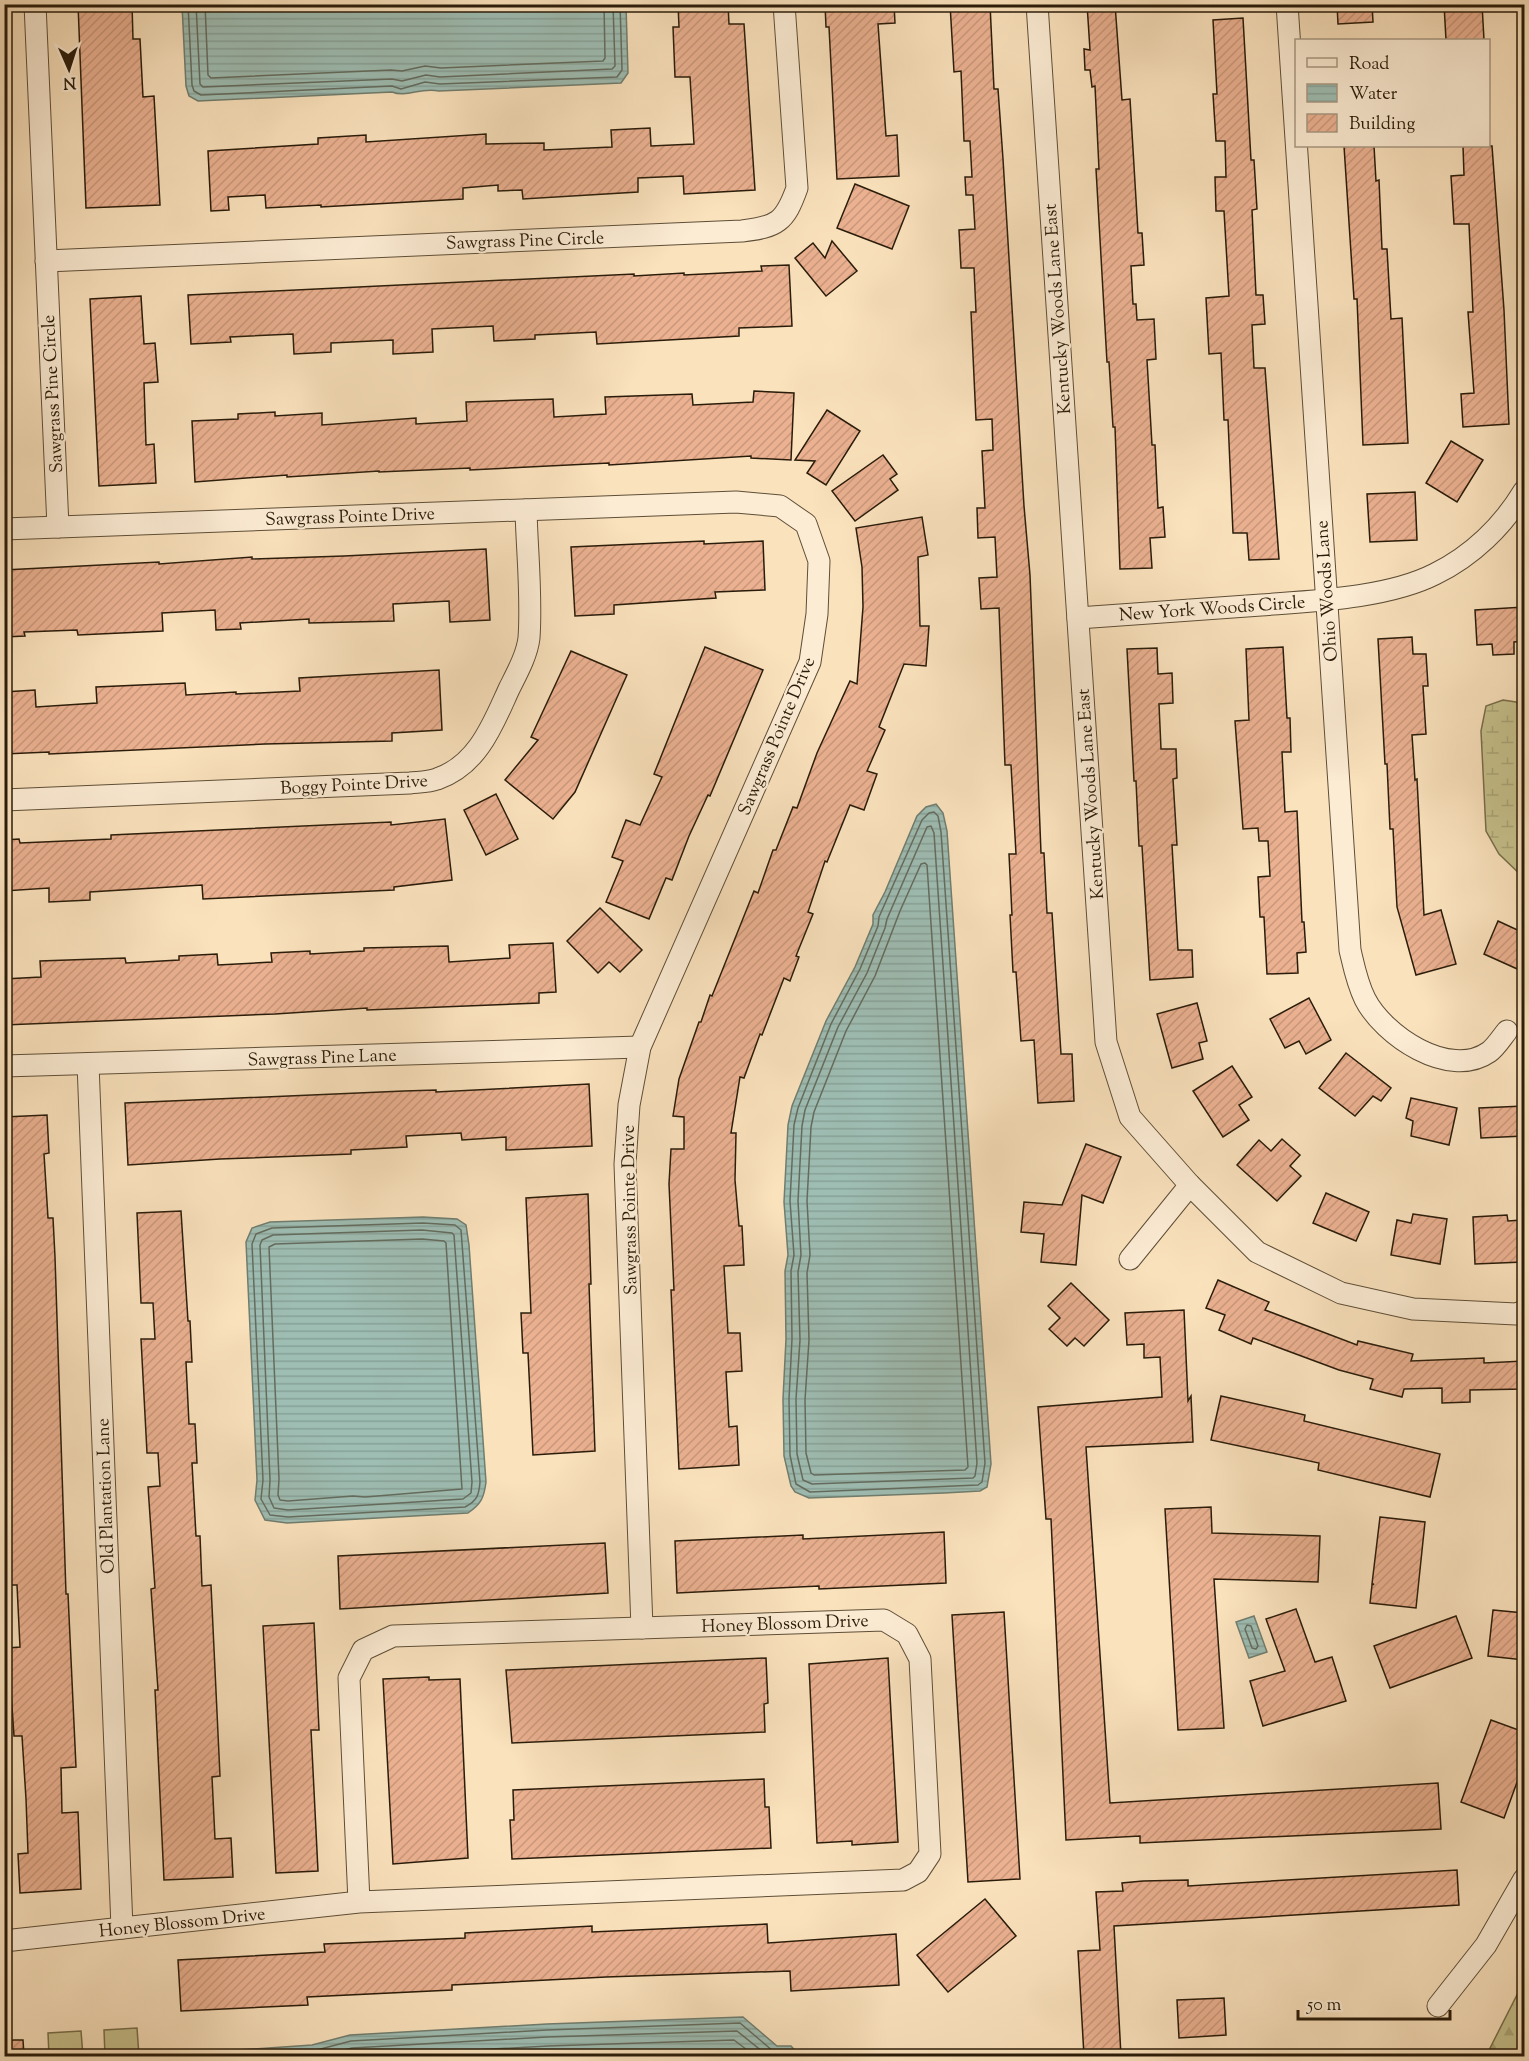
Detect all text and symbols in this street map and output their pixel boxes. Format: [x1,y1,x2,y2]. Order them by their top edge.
north arrow [39,39,99,99]
legend [1295,39,1490,147]
text: Road [1349,52,1389,78]
text: N [62,70,77,93]
text: Water [1349,82,1398,108]
text: Building [1349,112,1415,138]
street label: Kentucky Woods Lane East [1039,203,1079,415]
street label: Sawgrass Pine Circle [445,226,605,258]
street label: Sawgrass Pine Circle [37,314,71,474]
street label: Sawgrass Pointe Drive [265,502,435,534]
street label: Ohio Woods Lane [1310,519,1346,662]
street label: New York Woods Circle [1118,591,1306,629]
street label: Sawgrass Pointe Drive [733,653,823,820]
street label: Kentucky Woods Lane East [1072,688,1112,900]
street label: Boggy Pointe Drive [280,769,429,803]
street label: Sawgrass Pine Lane [247,1043,397,1075]
street label: Sawgrass Pointe Drive [617,1125,645,1295]
street label: Old Plantation Lane [91,1418,123,1574]
street label: Honey Blossom Drive [701,1609,869,1641]
street label: Honey Blossom Drive [98,1902,267,1946]
scale bar [1298,1983,1450,2021]
text: 50 m [1306,1993,1342,2019]

